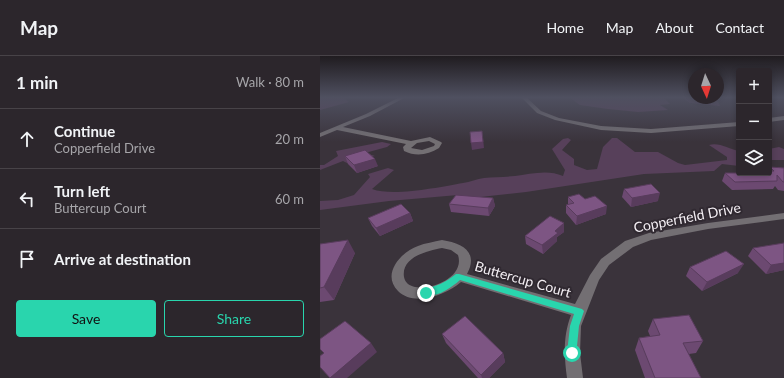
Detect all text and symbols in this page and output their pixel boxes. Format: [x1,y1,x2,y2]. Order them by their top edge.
text: Map [20,16,58,39]
text: Home [546,19,584,36]
text: Map [606,19,633,36]
text: About [655,19,693,36]
text: Contact [715,19,764,36]
north arrow [688,68,724,104]
map controls [736,68,772,176]
button: + [736,68,772,104]
text: 1 min [16,72,58,93]
text: Walk · 80 m [236,74,304,90]
button: − [736,104,772,140]
text: Continue [54,122,115,140]
icon: ahead [16,128,38,150]
text: 20 m [275,131,304,147]
text: Copperfield Drive [54,140,155,156]
button: layers [736,140,772,176]
text: Turn left [54,182,110,200]
icon: left [16,188,38,210]
text: 60 m [275,191,304,207]
street label: Copperfield Drive [632,198,742,236]
text: Buttercup Court [54,200,146,216]
icon: arrive [16,248,38,270]
text: Arrive at destination [54,250,191,268]
street label: Buttercup Court [473,257,573,301]
route end [417,284,435,302]
button: Save [16,300,156,337]
button: Share [164,300,304,337]
route start [563,344,581,362]

